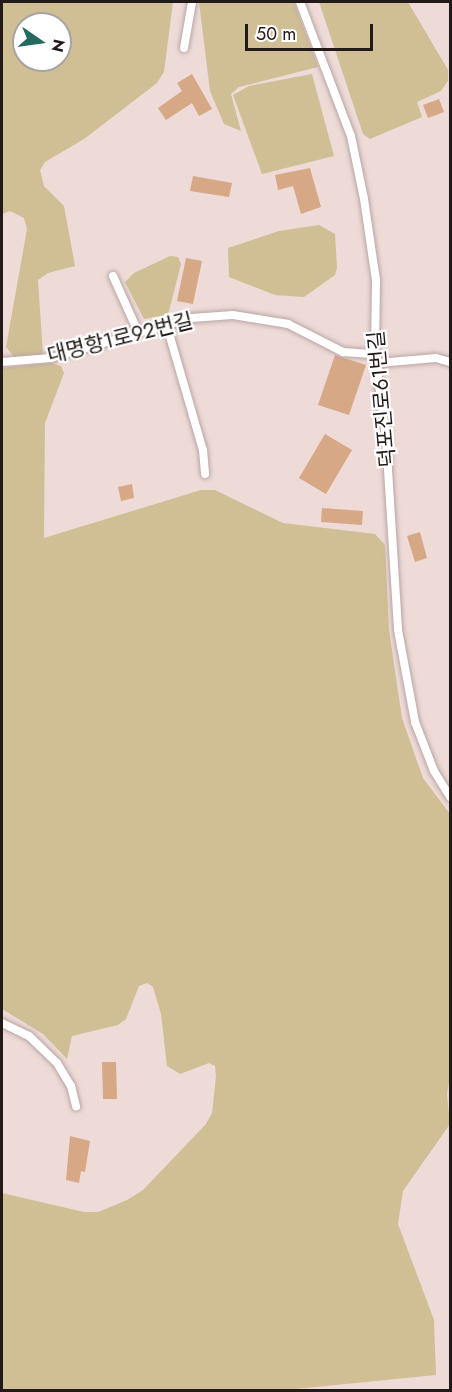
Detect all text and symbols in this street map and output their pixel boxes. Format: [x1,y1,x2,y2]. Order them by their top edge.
north arrow [12,12,72,72]
scale bar [248,12,376,50]
text: 50 m [256,21,296,47]
text: N [45,37,71,54]
street label: 대명항1로92번길 [44,308,196,368]
street label: 덕포진로61번길 [363,329,401,469]

